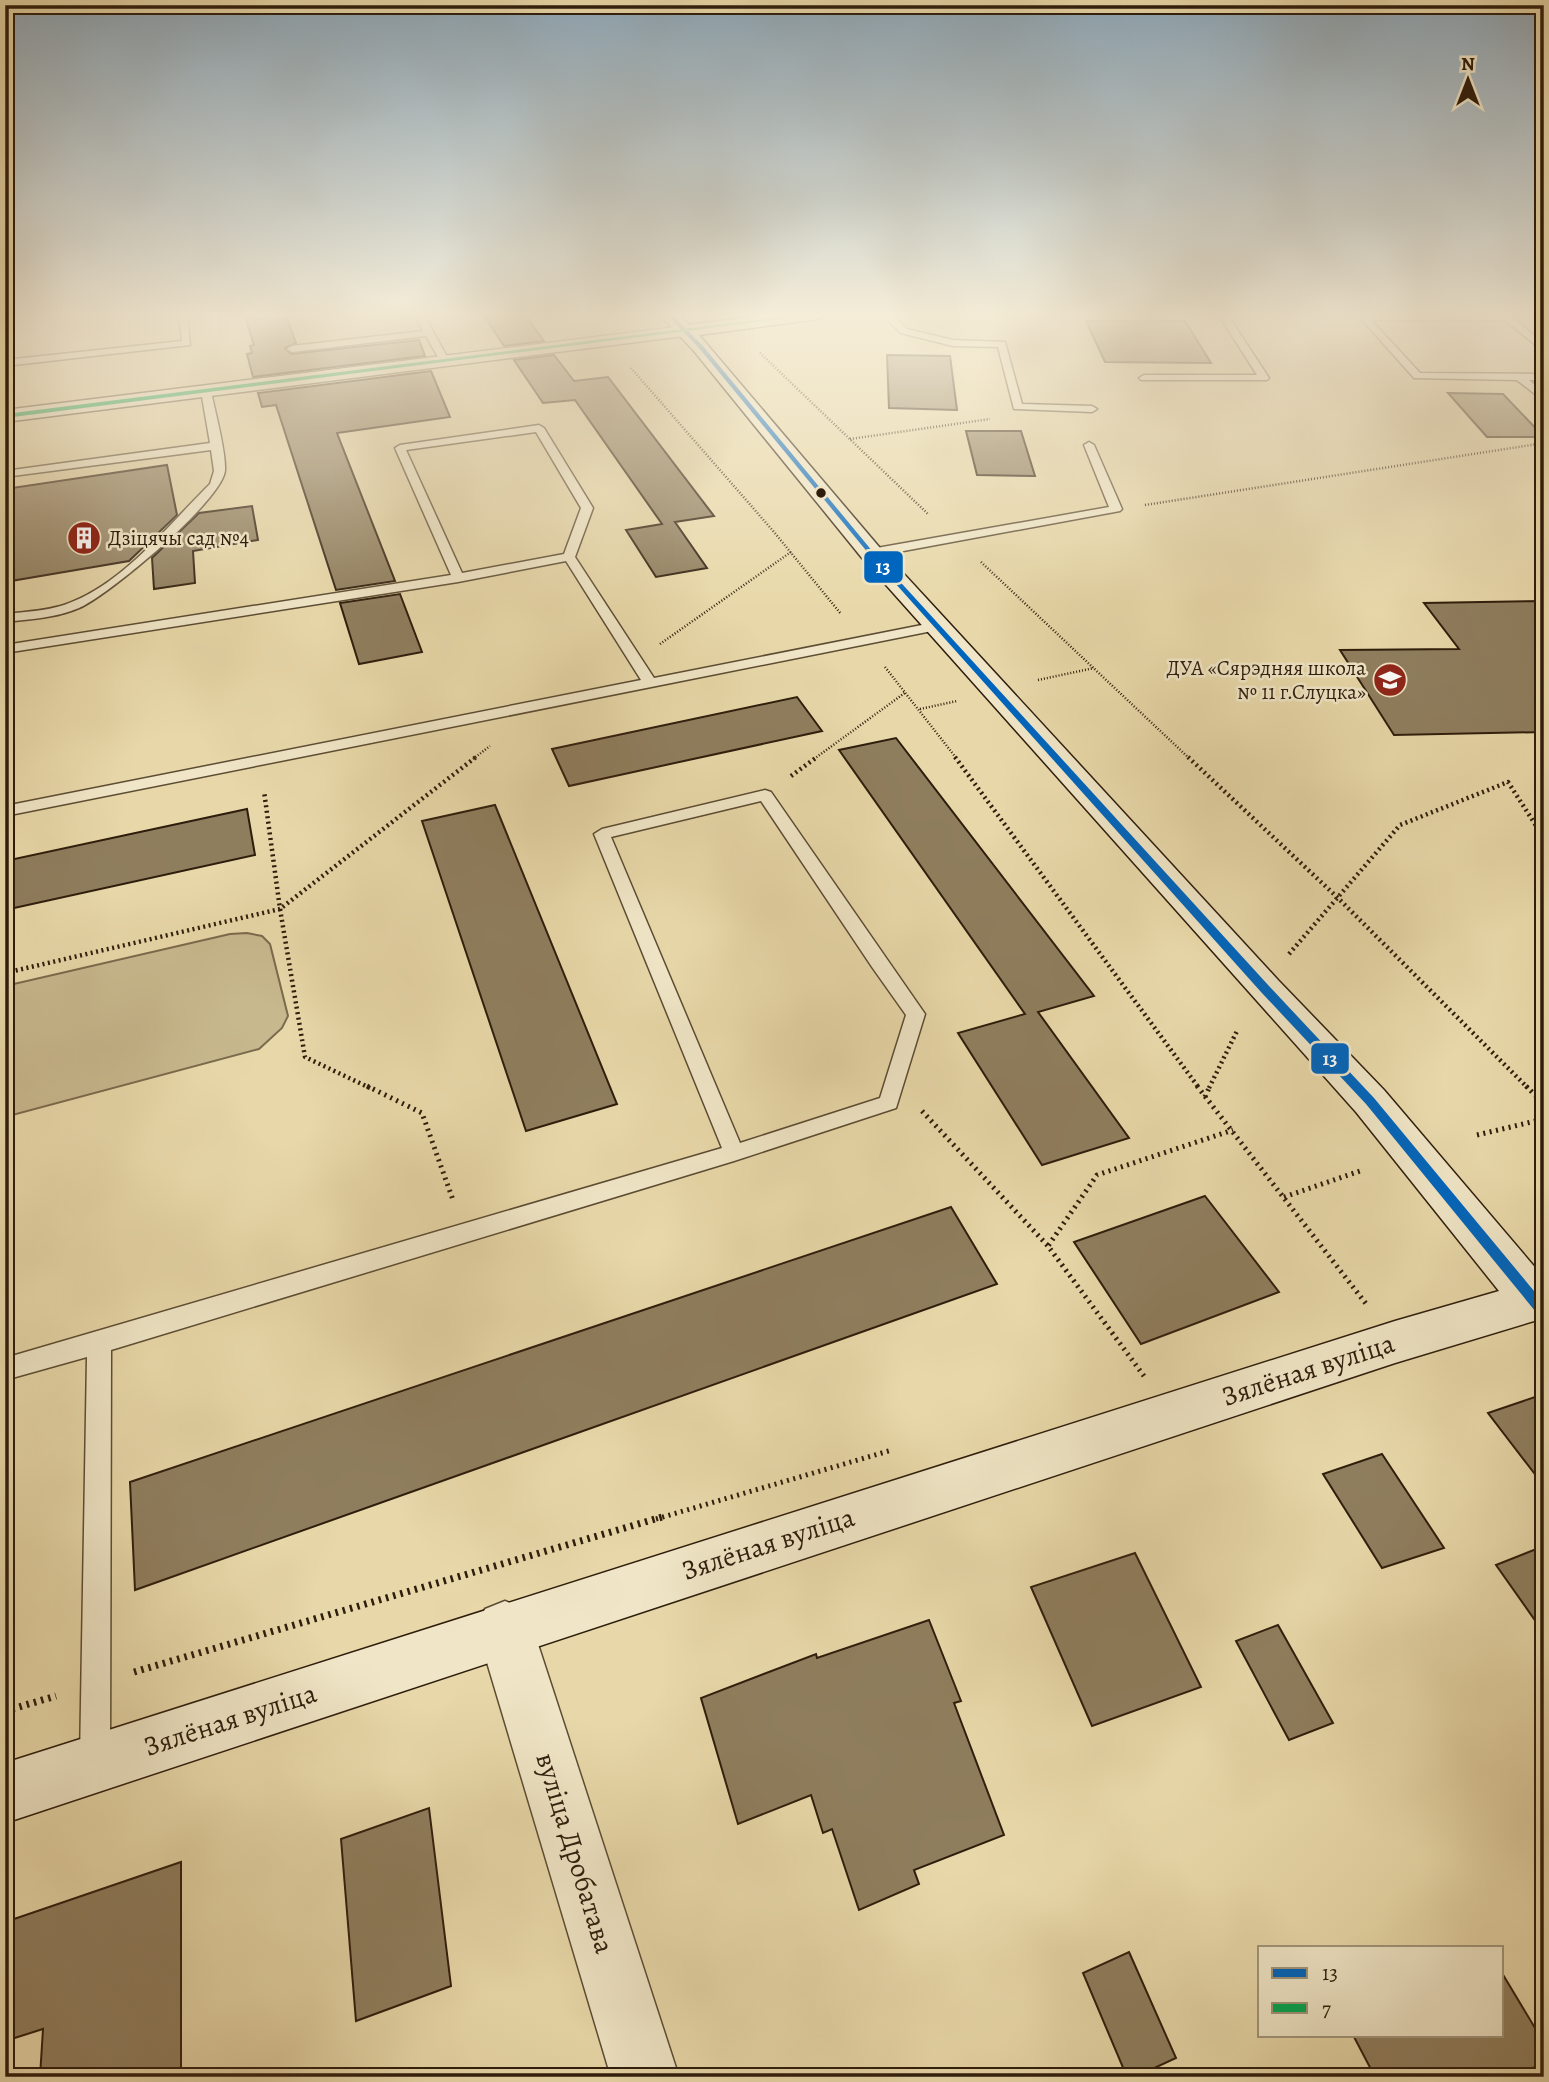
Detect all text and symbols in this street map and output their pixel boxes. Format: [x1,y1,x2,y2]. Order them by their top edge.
north arrow [1434,46,1504,116]
text: N [1461,51,1475,77]
unlabelled marker [814,486,828,500]
building icon: Дзіцячы сад №4 [65,519,103,557]
place label: Дзіцячы сад №4 [108,524,249,552]
line badge: 13 [863,550,904,584]
text: 13 [876,554,890,580]
place label: ДУА «Сярэдняя школа № 11 г.Слуцка» [1167,654,1366,706]
school or university icon: ДУА «Сярэдняя школа № 11 г.Слуцка» [1371,661,1409,699]
line badge: 13 [1310,1042,1350,1075]
text: 13 [1323,1046,1337,1072]
street label: Зялёная вуліца [1217,1324,1399,1416]
street label: Зялёная вуліца [677,1498,859,1590]
street label: Зялёная вуліца [139,1674,321,1766]
street label: вуліца Дробатава [526,1748,624,1958]
legend [1258,1946,1504,2036]
text: 13 [1322,1959,1338,1987]
text: 7 [1322,1995,1331,2023]

